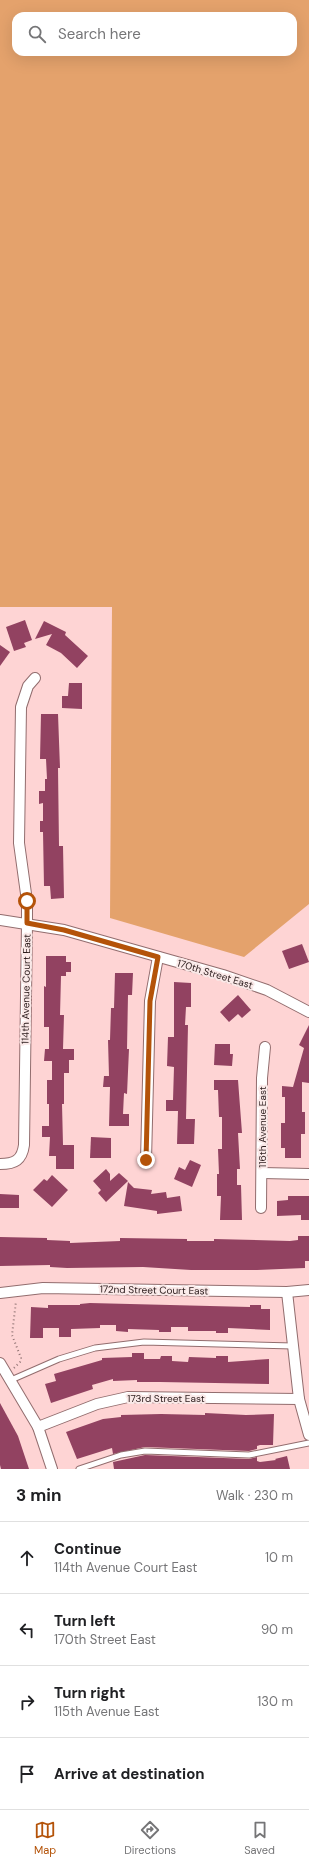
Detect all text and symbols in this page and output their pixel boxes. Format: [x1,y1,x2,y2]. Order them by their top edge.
search box [12,12,297,56]
icon: search [26,23,48,45]
text: Search here [58,24,141,44]
route start [18,892,36,910]
street label: 114th Avenue Court East [19,934,33,1044]
street label: 170th Street East [176,956,254,992]
street label: 116th Avenue East [256,1086,269,1168]
route end [137,1151,155,1169]
street label: 172nd Street Court East [100,1283,208,1297]
street label: 173rd Street East [127,1392,205,1405]
text: 3 min [16,1484,61,1506]
text: Walk · 230 m [216,1487,293,1504]
text: Continue [54,1539,122,1559]
icon: ahead [16,1547,38,1569]
text: 10 m [265,1549,293,1566]
text: 114th Avenue Court East [54,1559,197,1576]
text: Turn left [54,1611,115,1631]
icon: left [16,1619,38,1641]
text: 90 m [261,1621,293,1638]
text: 170th Street East [54,1631,156,1648]
text: Turn right [54,1683,125,1703]
icon: right [16,1691,38,1713]
text: 130 m [257,1693,293,1710]
text: 115th Avenue East [54,1703,159,1720]
icon: arrive [16,1763,38,1785]
text: Arrive at destination [54,1764,205,1784]
tab: Map [34,1819,56,1857]
tab: Directions [124,1819,176,1857]
tab: Saved [244,1819,275,1857]

